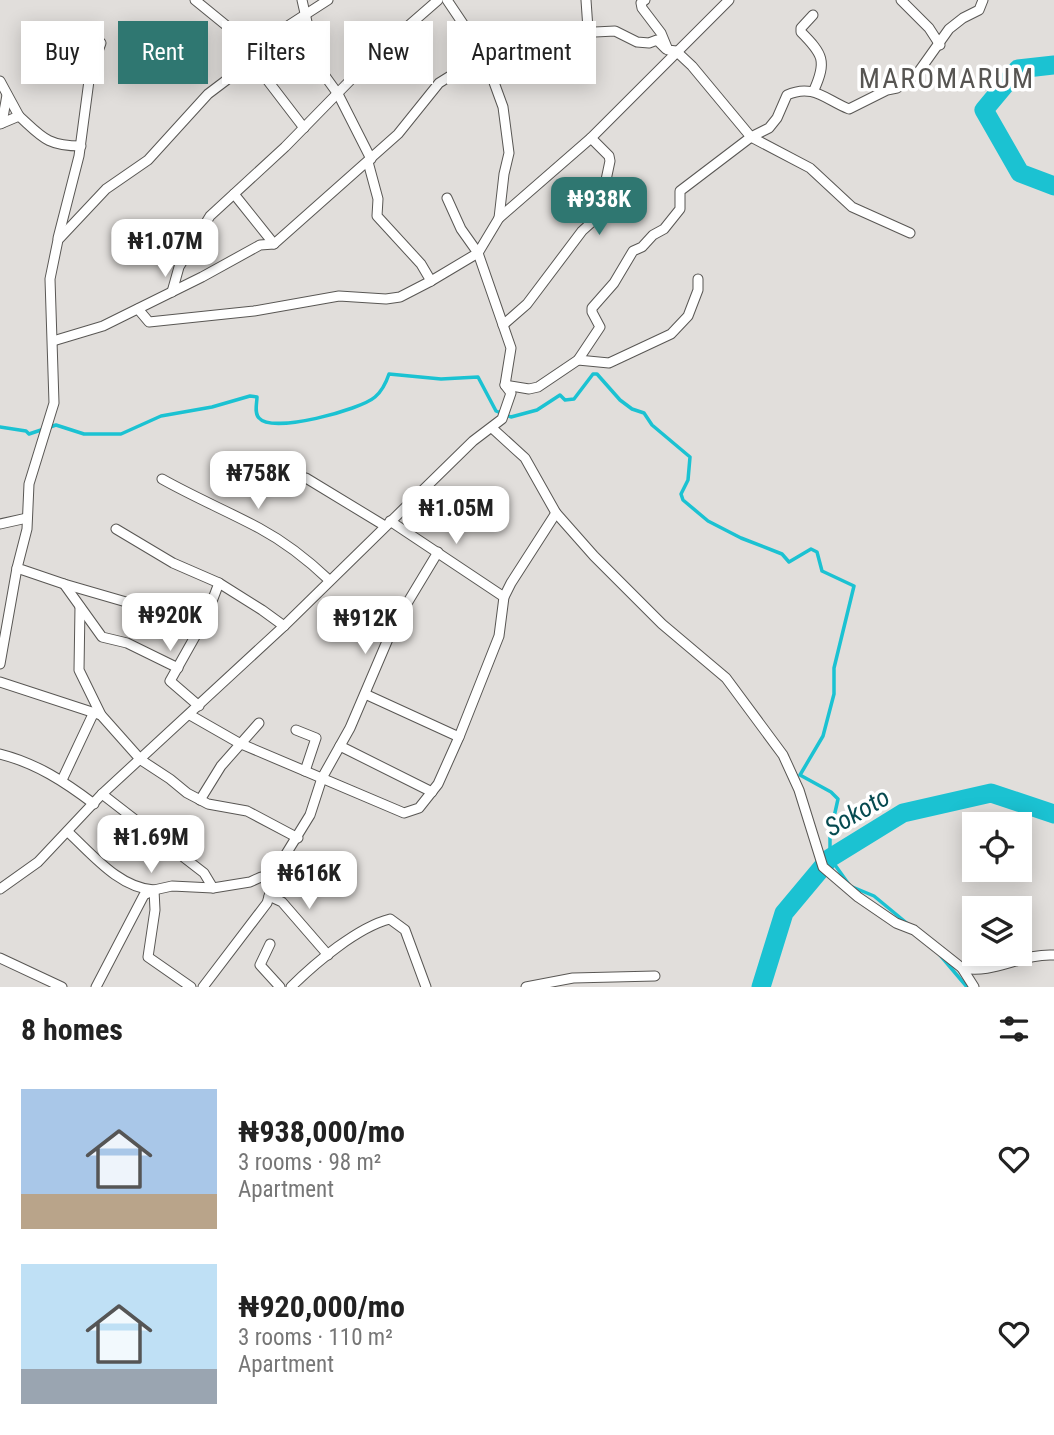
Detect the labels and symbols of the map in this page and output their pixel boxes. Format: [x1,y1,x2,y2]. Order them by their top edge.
district label: MAROMARUM [859,62,1035,95]
pin: ₦938K [550,177,648,237]
pin: ₦1.07M [108,219,222,279]
pin: ₦758K [209,452,307,511]
pin: ₦1.05M [399,486,513,546]
pin: ₦920K [121,594,219,653]
pin: ₦912K [316,596,414,656]
water label: Sokoto [819,782,895,842]
pin: ₦1.69M [94,816,208,875]
pin: ₦616K [260,852,358,911]

